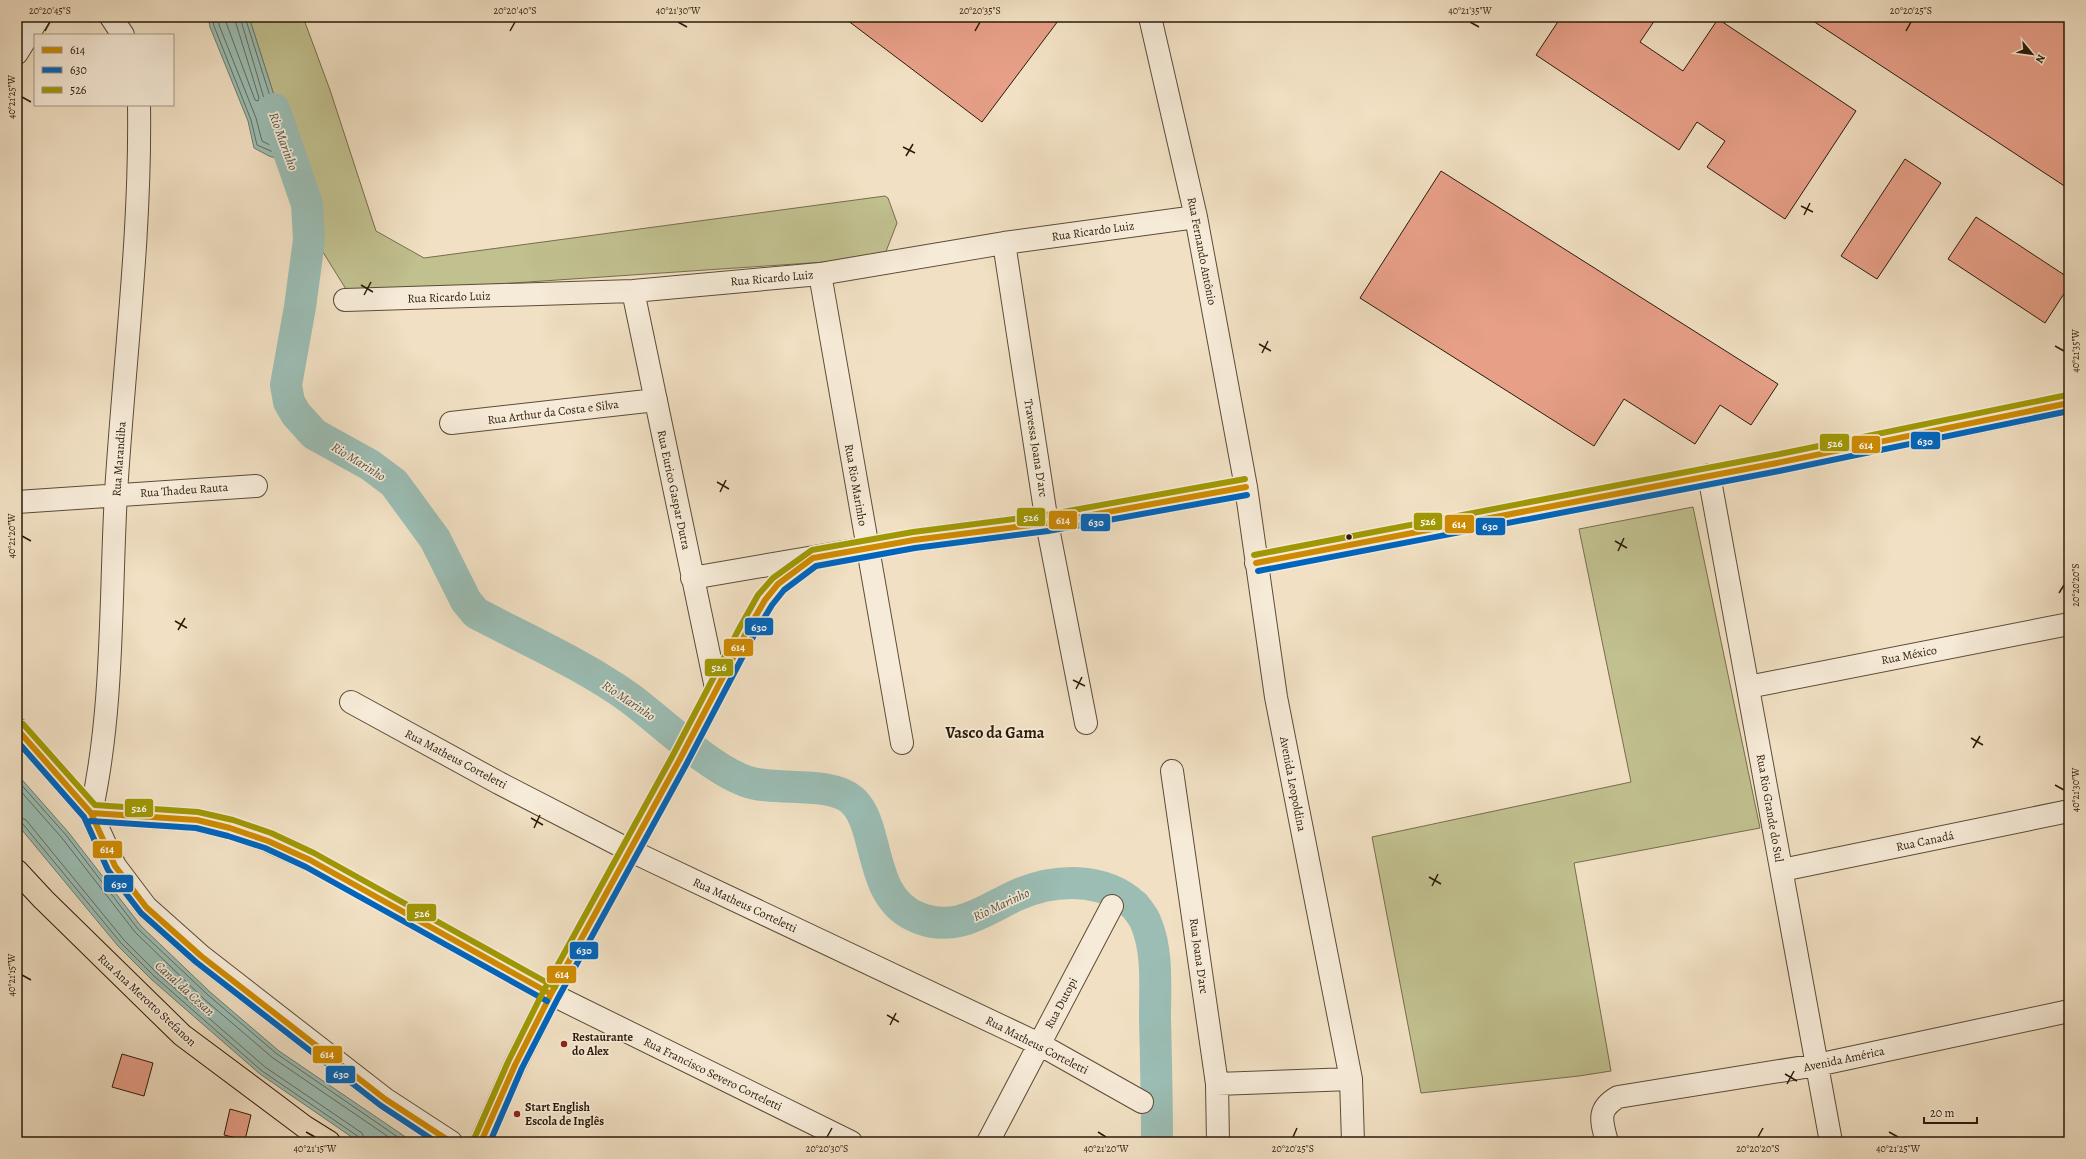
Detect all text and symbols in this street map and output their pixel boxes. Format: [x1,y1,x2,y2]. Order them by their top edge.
text: 20°20'45"S [29,4,71,17]
text: 20°20'40"S [493,4,537,17]
text: 40°21'30"W [656,4,701,17]
text: 20°20'35"S [959,4,1001,17]
text: 40°21'35"W [1448,4,1492,17]
text: 20°20'25"S [1890,4,1932,17]
legend [34,34,174,106]
north arrow [2012,34,2052,74]
text: 614 [70,42,86,58]
text: N [2032,51,2049,66]
text: 630 [70,62,87,78]
text: 40°21'25"W [5,74,18,119]
text: 526 [70,82,87,98]
water label: Rio Marinho [265,110,302,173]
street label: Rua Fernando Antônio [1184,196,1220,306]
street label: Rua Ricardo Luiz [1051,217,1135,245]
street label: Rua Ricardo Luiz [730,266,814,290]
street label: Rua Ricardo Luiz [407,288,491,306]
text: 40°21'35"W [2069,329,2082,373]
street label: Rua Arthur da Costa e Silva [486,396,620,428]
street label: Travessa Joana D'arc [1020,398,1052,498]
street label: Rua Marandiba [108,421,130,497]
street label: Rua Eurico Gaspar Dutra [653,429,695,552]
line badge: 630 [1910,431,1941,450]
line badge: 526 [1819,433,1850,452]
text: 630 [1917,434,1933,449]
line badge: 614 [1851,435,1881,454]
text: 526 [1827,436,1843,451]
water label: Rio Marinho [328,438,389,485]
text: 614 [1859,438,1873,453]
street label: Rua Rio Marinho [841,443,871,527]
street label: Rua Thadeu Rauta [139,479,229,501]
line badge: 526 [1016,507,1046,527]
text: 526 [1023,510,1039,525]
line badge: 614 [1048,510,1078,530]
line badge: 526 [1413,512,1443,531]
text: 40°21'20"W [5,513,18,559]
text: 614 [1056,513,1070,528]
line badge: 630 [1080,513,1111,532]
text: 526 [1420,514,1436,529]
line badge: 614 [1444,514,1475,534]
text: 630 [1088,515,1104,530]
text: 614 [1452,517,1466,532]
line badge: 630 [1475,517,1506,536]
text: 630 [1482,519,1498,534]
unlabelled marker [1344,532,1354,542]
text: 20°20'20"S [2069,563,2082,607]
line badge: 630 [744,617,774,636]
text: 630 [751,620,767,635]
line badge: 614 [723,638,754,657]
text: 614 [731,640,745,655]
street label: Rua México [1880,642,1938,668]
line badge: 526 [704,658,734,677]
text: 526 [711,660,727,675]
water label: Rio Marinho [599,676,659,724]
district label: Vasco da Gama [944,722,1045,744]
street label: Rua Matheus Corteletti [402,725,510,793]
street label: Avenida Leopoldina [1276,734,1310,833]
street label: Rua Rio Grande do Sul [1753,753,1787,863]
text: 40°21'30"W [2069,767,2082,812]
line badge: 526 [124,798,154,818]
text: 526 [131,801,147,816]
street label: Rua Canadá [1895,827,1956,855]
line badge: 614 [92,840,123,859]
text: 614 [100,842,114,857]
line badge: 630 [103,874,134,893]
street label: Rua Matheus Corteletti [690,874,800,936]
text: 630 [111,877,127,892]
water label: Rio Marinho [970,884,1032,925]
line badge: 526 [406,903,437,922]
text: 526 [414,906,430,921]
street label: Rua Joana D'arc [1186,917,1212,995]
line badge: 630 [569,941,599,960]
text: 630 [576,943,592,958]
street label: Rua Ana Merotto Stefanon [94,950,200,1050]
text: 40°21'15"W [5,953,18,996]
water label: Canal da Cesan [151,957,218,1020]
line badge: 614 [546,965,577,984]
text: 614 [555,967,569,982]
street label: Rua Dutopi [1041,975,1081,1031]
street label: Rua Matheus Corteletti [983,1012,1091,1078]
place label: Restaurante do Alex [572,1029,633,1059]
street label: Rua Francisco Severo Corteletti [641,1033,785,1115]
marker: Restaurante do Alex [559,1039,569,1049]
street label: Avenida América [1801,1043,1886,1076]
line badge: 614 [312,1045,343,1064]
text: 614 [320,1047,334,1062]
line badge: 630 [325,1065,356,1084]
text: 630 [333,1067,349,1082]
place label: Start English Escola de Inglês [525,1099,604,1129]
scale bar [1924,1099,1977,1125]
text: 20 m [1930,1105,1954,1121]
marker: Start English Escola de Inglês [512,1109,522,1119]
text: 40°21'15"W [294,1142,337,1155]
text: 20°20'30"S [806,1142,848,1155]
text: 40°21'20"W [1083,1142,1129,1155]
text: 20°20'25"S [1272,1142,1314,1155]
text: 20°20'20"S [1736,1142,1780,1155]
text: 40°21'25"W [1876,1142,1921,1155]

